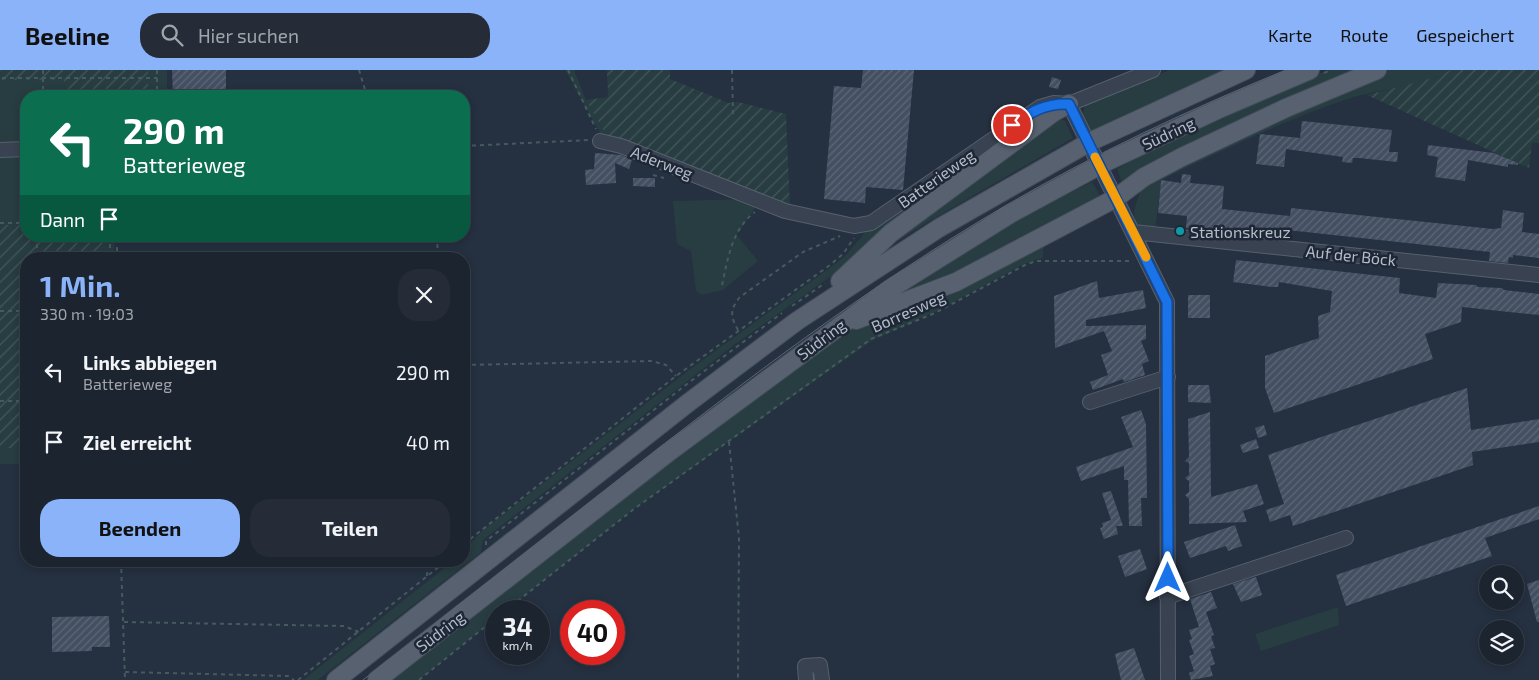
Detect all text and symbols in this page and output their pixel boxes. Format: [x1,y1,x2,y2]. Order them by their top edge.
search box [140,13,490,58]
text: Beeline [25,21,110,50]
icon: search [158,21,186,49]
text: Hier suchen [198,24,299,47]
text: Karte [1268,24,1312,46]
text: Route [1340,24,1388,46]
text: Gespeichert [1416,24,1514,46]
pin [991,104,1033,146]
text: 290 m [123,109,224,151]
icon: left [40,110,105,175]
icon: arrive [998,111,1026,139]
street label: Südring [1139,113,1197,153]
street label: Aderweg [628,142,696,183]
street label: Batterieweg [894,145,978,211]
text: Batterieweg [123,151,246,177]
icon: arrive [95,205,123,233]
text: Dann [40,208,85,231]
place label: Stationskreuz [1190,222,1291,241]
marker: Stationskreuz [1174,225,1186,237]
street label: Auf der Böck [1305,241,1397,269]
text: 1 Min. [40,267,121,303]
button: close [398,269,450,321]
street label: Borresweg [868,286,948,336]
text: 330 m · 19:03 [40,304,134,323]
street label: Südring [793,315,849,363]
text: Links abbiegen [83,351,217,374]
icon: left [40,358,68,386]
text: 290 m [396,361,450,384]
text: Batterieweg [83,374,172,393]
icon: arrive [40,428,68,456]
text: Ziel erreicht [83,431,192,454]
text: 40 m [406,431,450,454]
button: Beenden [40,499,240,557]
button: Teilen [250,499,450,557]
position arrow [1141,551,1193,603]
map controls [1479,565,1524,665]
button: search [1479,565,1524,610]
speed limit sign: 40 [560,600,625,665]
street label: Südring [412,607,468,655]
text: 34 [502,611,533,641]
button: layers [1479,620,1524,665]
text: km/h [503,638,532,652]

